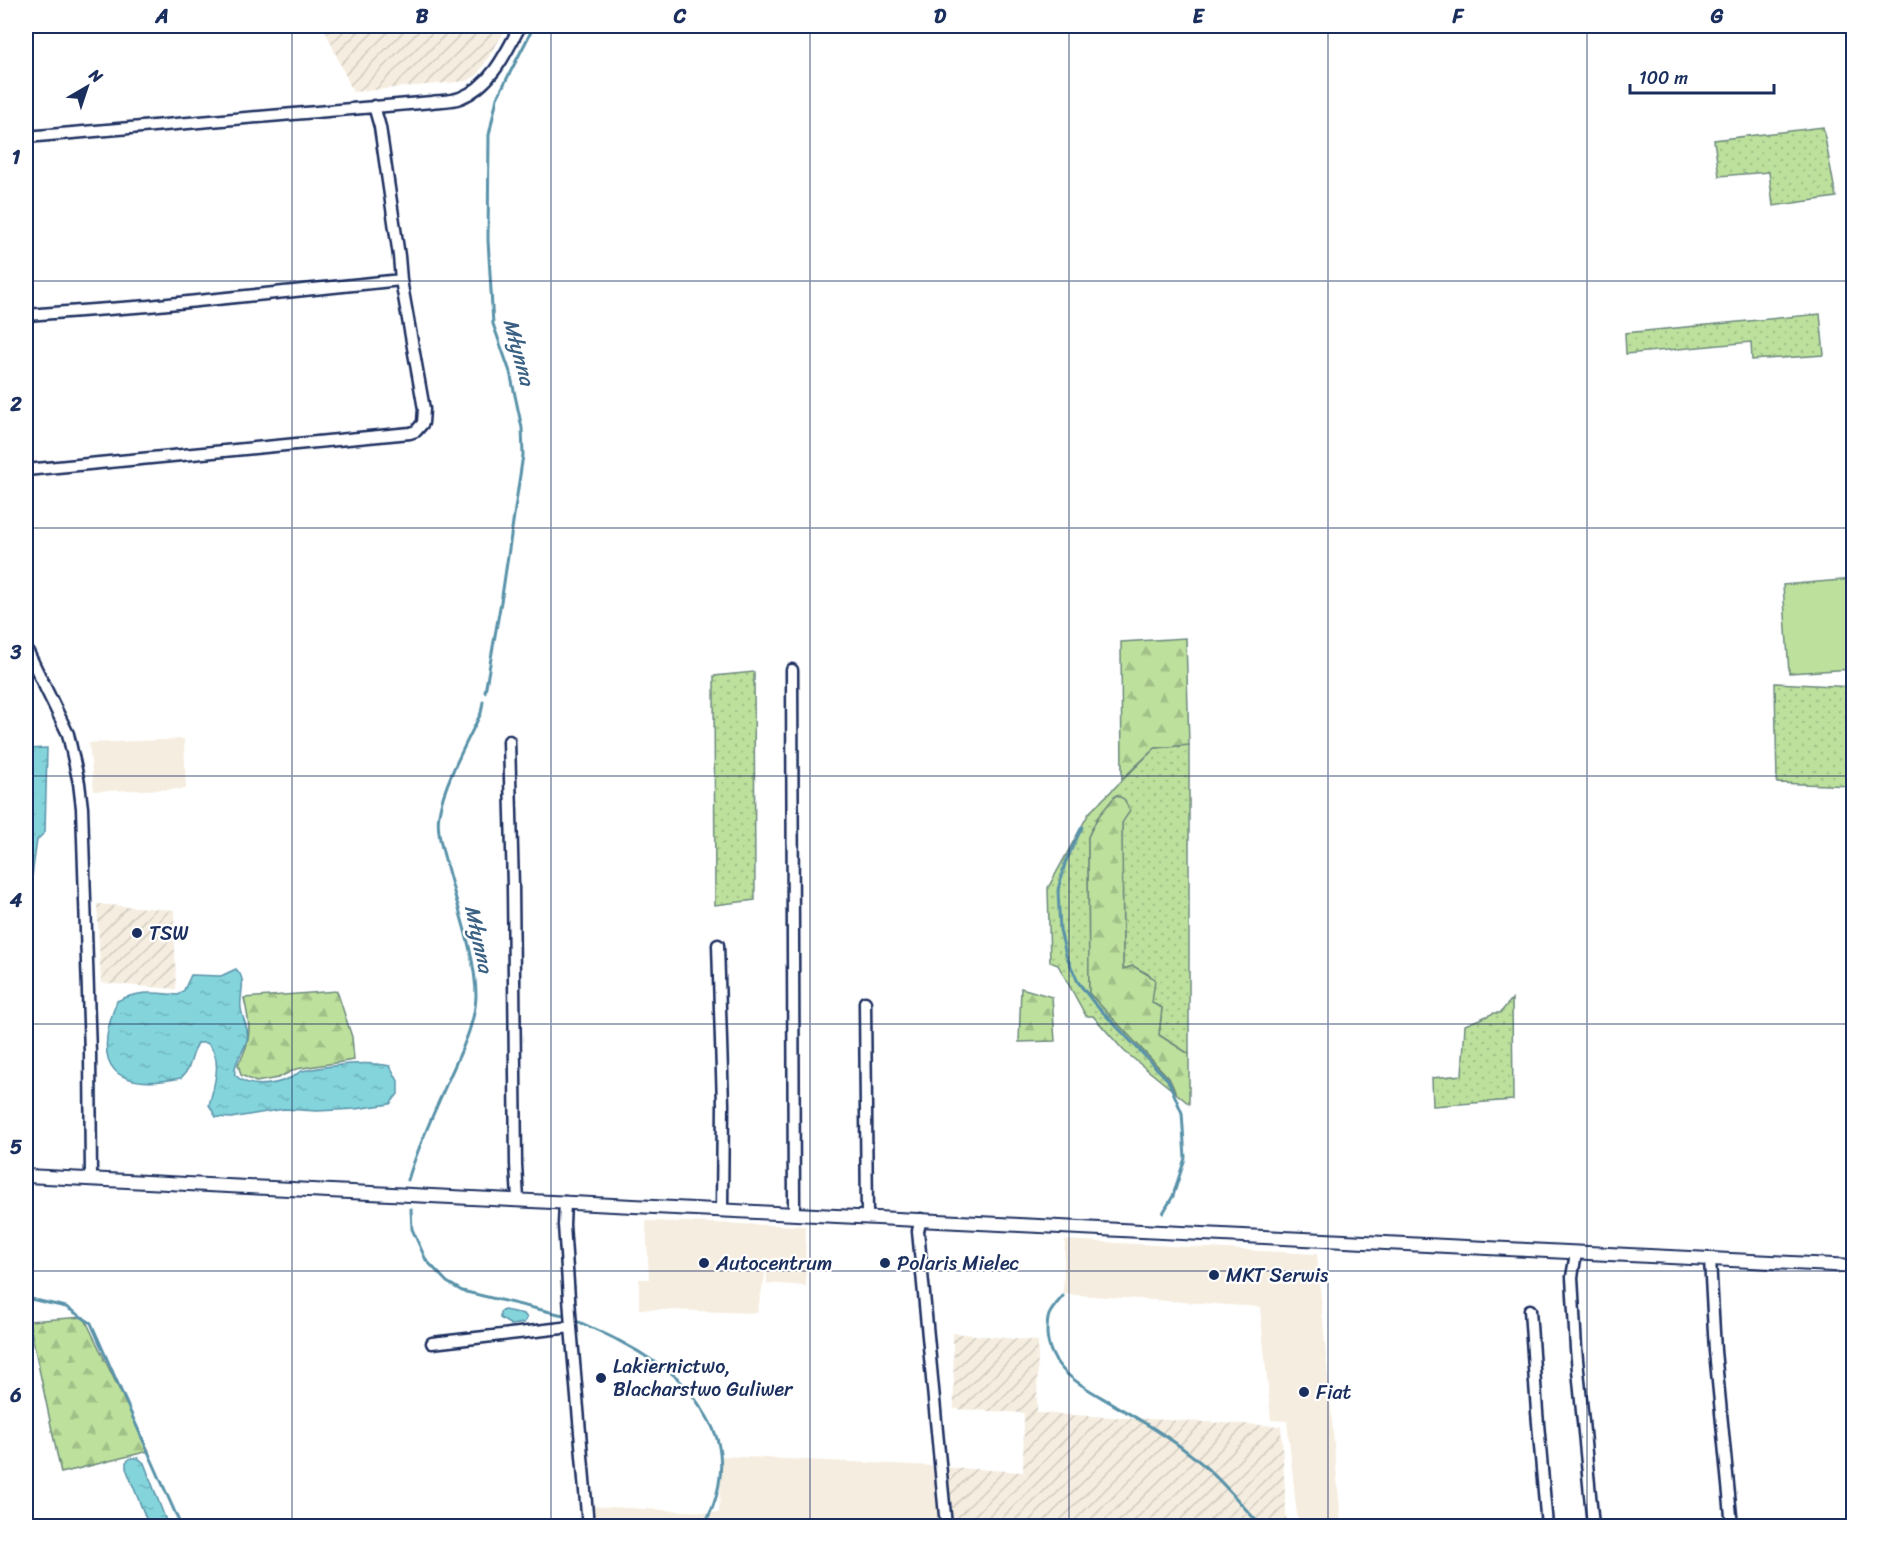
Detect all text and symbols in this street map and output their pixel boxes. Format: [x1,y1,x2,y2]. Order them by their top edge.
text: A [154,0,169,34]
text: B [416,0,429,34]
text: C [673,0,687,34]
text: D [934,0,947,34]
text: E [1192,0,1205,34]
text: F [1452,0,1465,34]
text: G [1710,0,1724,34]
north arrow [57,57,117,117]
scale bar [1630,57,1774,95]
text: N [82,60,110,91]
text: 100 m [1639,62,1688,94]
text: 1 [12,140,21,175]
water label: Młynna [492,314,547,391]
text: 2 [9,387,22,422]
text: 3 [10,635,22,670]
text: 4 [9,883,23,918]
water label: Młynna [453,902,505,978]
place label: TSW [149,916,189,951]
marker: TSW [130,926,144,940]
text: 5 [10,1130,22,1165]
place label: Autocentrum [715,1246,832,1281]
place label: Polaris Mielec [897,1246,1020,1281]
marker: Autocentrum [697,1256,711,1270]
marker: Polaris Mielec [878,1256,892,1270]
place label: MKT Serwis [1226,1258,1329,1293]
marker: MKT Serwis [1207,1268,1221,1282]
place label: Lakiernictwo, Blacharstwo Guliwer [613,1349,794,1407]
marker: Lakiernictwo, Blacharstwo Guliwer [594,1371,608,1385]
place label: Fiat [1316,1375,1351,1410]
text: 6 [9,1378,22,1413]
marker: Fiat [1297,1385,1311,1399]

